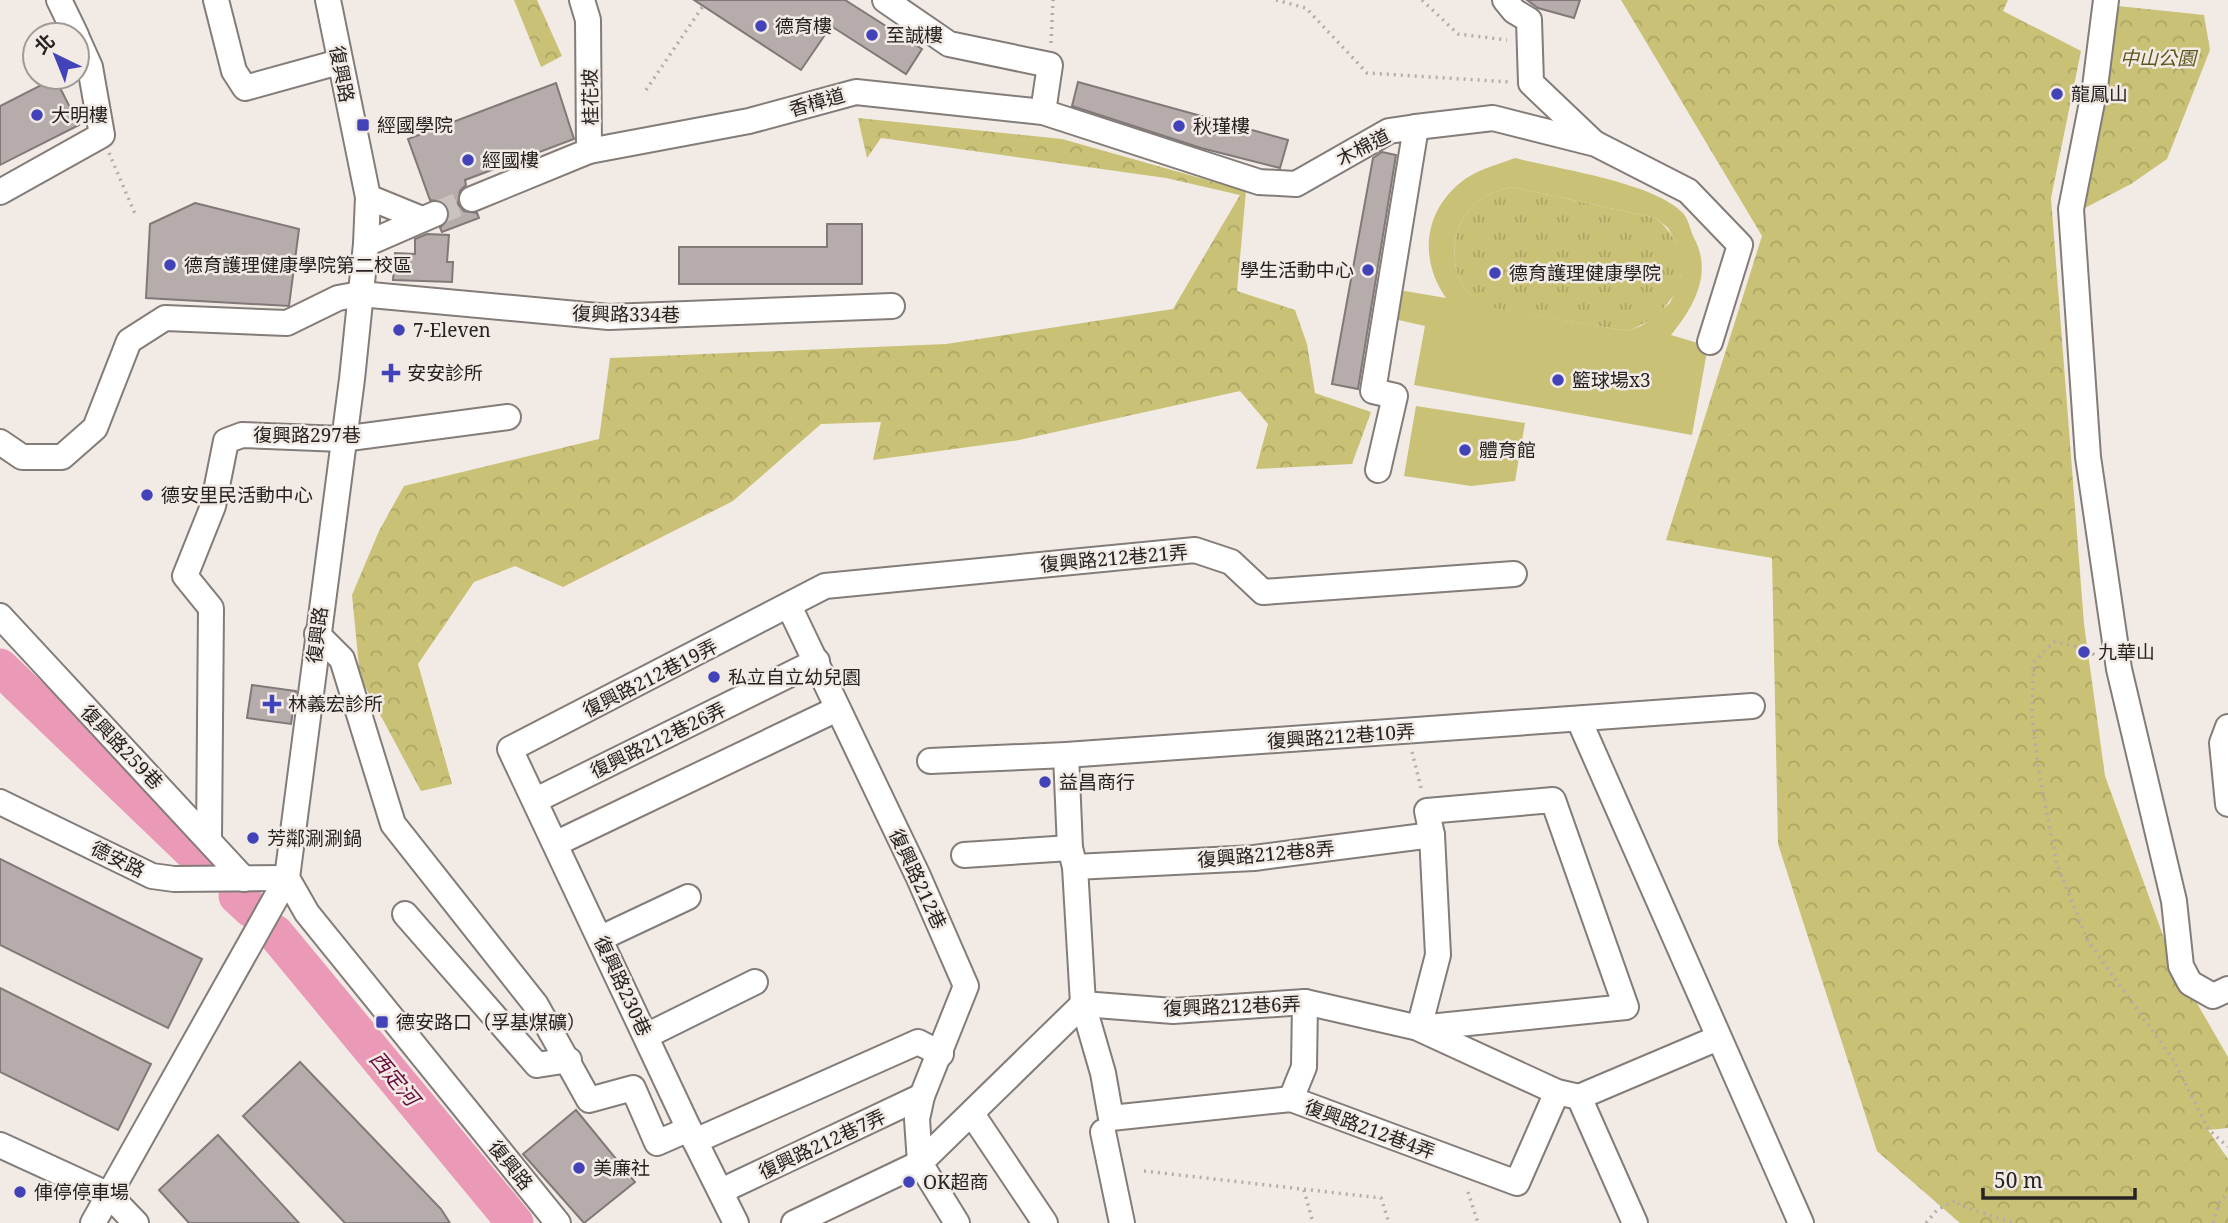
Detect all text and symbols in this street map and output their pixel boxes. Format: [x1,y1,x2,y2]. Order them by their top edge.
place label: 德育樓 [775,13,832,39]
marker: 德育樓 [753,18,769,34]
north arrow [21,21,91,91]
place label: 至誠樓 [886,22,943,48]
marker: 至誠樓 [864,27,880,43]
text: 北 [29,28,60,60]
street label: 復興路 [324,44,360,104]
park label: 中山公園 [2120,45,2199,71]
street label: 桂花坡 [577,68,603,126]
place label: 龍鳳山 [2071,81,2128,107]
street label: 香樟道 [786,82,848,122]
marker: 龍鳳山 [2049,86,2065,102]
place label: 大明樓 [51,102,108,128]
marker: 大明樓 [29,107,45,123]
place label: 經國學院 [377,112,453,138]
place label: 秋瑾樓 [1193,113,1250,139]
marker: 經國學院 [355,117,371,133]
marker: 秋瑾樓 [1171,118,1187,134]
street label: 木棉道 [1332,122,1394,172]
place label: 經國樓 [482,147,539,173]
marker: 經國樓 [460,152,476,168]
place label: 德育護理健康學院第二校區 [184,252,412,278]
marker: 德育護理健康學院第二校區 [162,257,178,273]
place label: 學生活動中心 [1240,257,1354,283]
place label: 德育護理健康學院 [1509,260,1661,286]
marker: 學生活動中心 [1360,262,1376,278]
marker: 德育護理健康學院 [1487,265,1503,281]
street label: 復興路334巷 [572,300,680,328]
place label: 7-Eleven [413,317,491,343]
marker: 7-Eleven [391,322,407,338]
place label: 安安診所 [407,360,483,386]
marker: 安安診所 [381,363,401,383]
place label: 籃球場x3 [1572,367,1651,393]
marker: 籃球場x3 [1550,372,1566,388]
street label: 復興路297巷 [253,422,361,448]
place label: 體育館 [1479,437,1536,463]
marker: 體育館 [1457,442,1473,458]
place label: 德安里民活動中心 [161,482,313,508]
marker: 德安里民活動中心 [139,487,155,503]
street label: 復興路212巷21弄 [1039,539,1189,577]
street label: 復興路 [301,605,333,665]
street label: 復興路212巷19弄 [578,633,722,723]
place label: 九華山 [2098,639,2155,665]
marker: 九華山 [2076,644,2092,660]
place label: 私立自立幼兒園 [728,664,861,690]
marker: 私立自立幼兒園 [706,669,722,685]
place label: 林義宏診所 [288,691,383,717]
marker: 林義宏診所 [262,694,282,714]
street label: 復興路212巷26弄 [586,696,730,784]
street label: 復興路259巷 [75,699,169,795]
street label: 復興路212巷10弄 [1266,718,1416,754]
place label: 益昌商行 [1059,769,1135,795]
marker: 益昌商行 [1037,774,1053,790]
place label: 芳鄰涮涮鍋 [267,825,362,851]
street label: 復興路212巷 [883,825,953,933]
marker: 芳鄰涮涮鍋 [245,830,261,846]
street label: 德安路 [87,835,149,883]
street label: 復興路212巷8弄 [1196,835,1336,873]
street label: 復興路230巷 [588,932,658,1040]
street label: 復興路212巷6弄 [1163,991,1301,1021]
place label: 德安路口（孚基煤礦） [396,1009,586,1035]
marker: 德安路口（孚基煤礦） [374,1014,390,1030]
water label: 西定河 [364,1045,429,1114]
street label: 復興路212巷4弄 [1301,1093,1439,1165]
street label: 復興路212巷7弄 [754,1103,890,1185]
street label: 復興路 [483,1135,539,1195]
place label: 美廉社 [593,1155,650,1181]
scale bar [1983,1156,2135,1200]
marker: 美廉社 [571,1160,587,1176]
text: 50 m [1994,1166,2043,1194]
place label: OK超商 [923,1169,988,1195]
marker: OK超商 [901,1174,917,1190]
place label: 俥停停車場 [34,1179,129,1205]
marker: 俥停停車場 [12,1184,28,1200]

